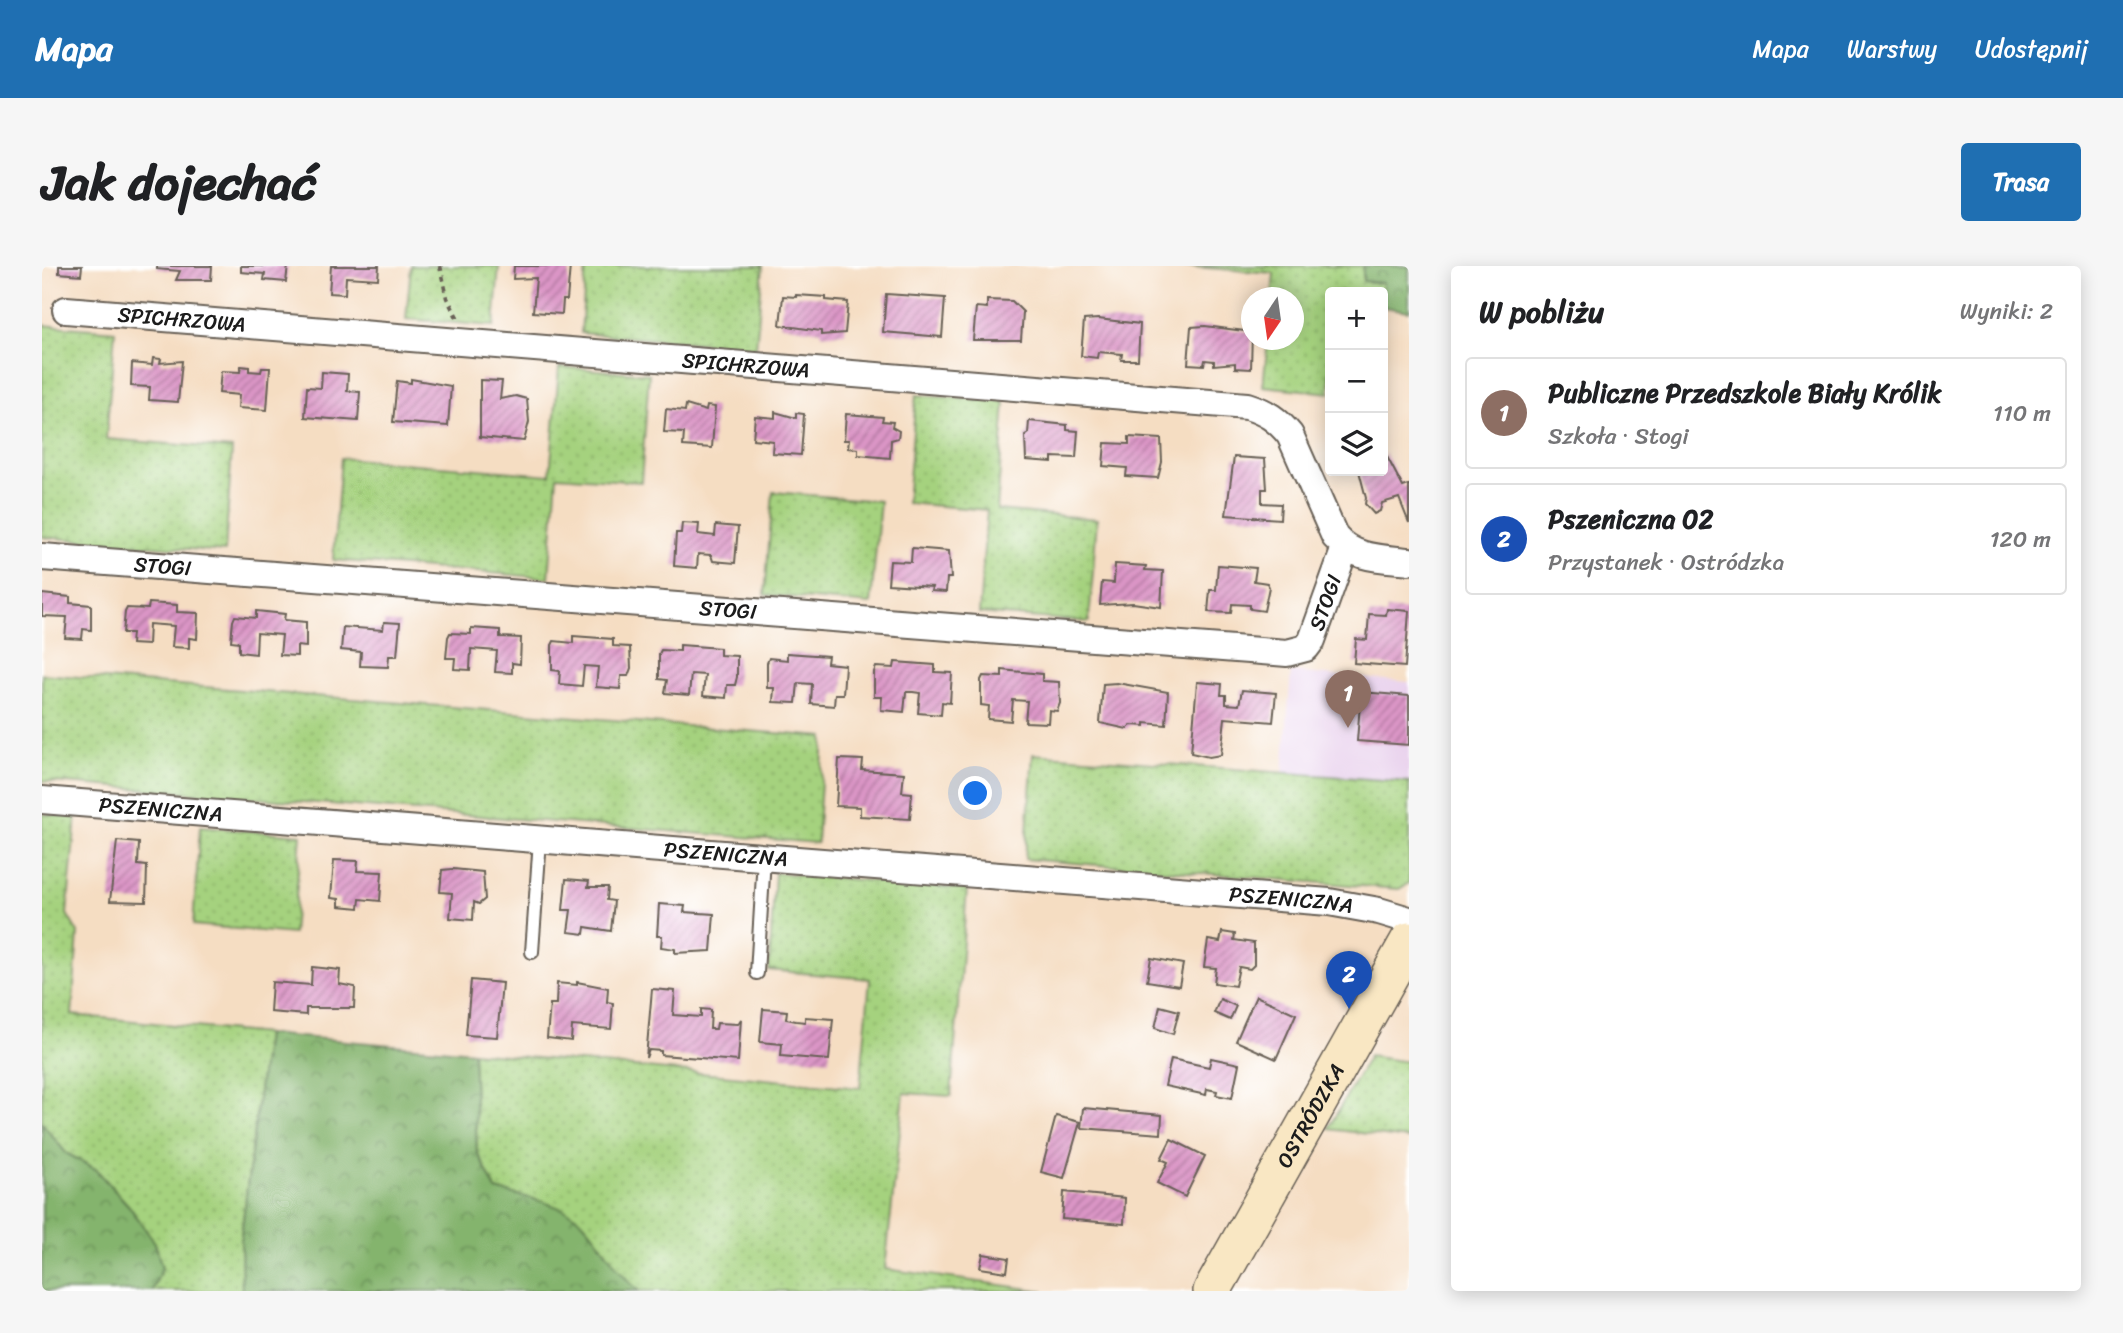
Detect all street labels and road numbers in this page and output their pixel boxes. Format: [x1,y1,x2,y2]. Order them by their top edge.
street label: SPICHRZOWA [116,295,247,344]
street label: SPICHRZOWA [680,341,811,389]
street label: STOGI [133,545,193,587]
street label: STOGI [1298,569,1353,636]
street label: STOGI [698,589,759,631]
street label: PSZENICZNA [97,786,224,833]
street label: PSZENICZNA [662,830,789,878]
street label: PSZENICZNA [1228,875,1356,925]
street label: OSTRÓDZKA [1266,1056,1355,1175]

